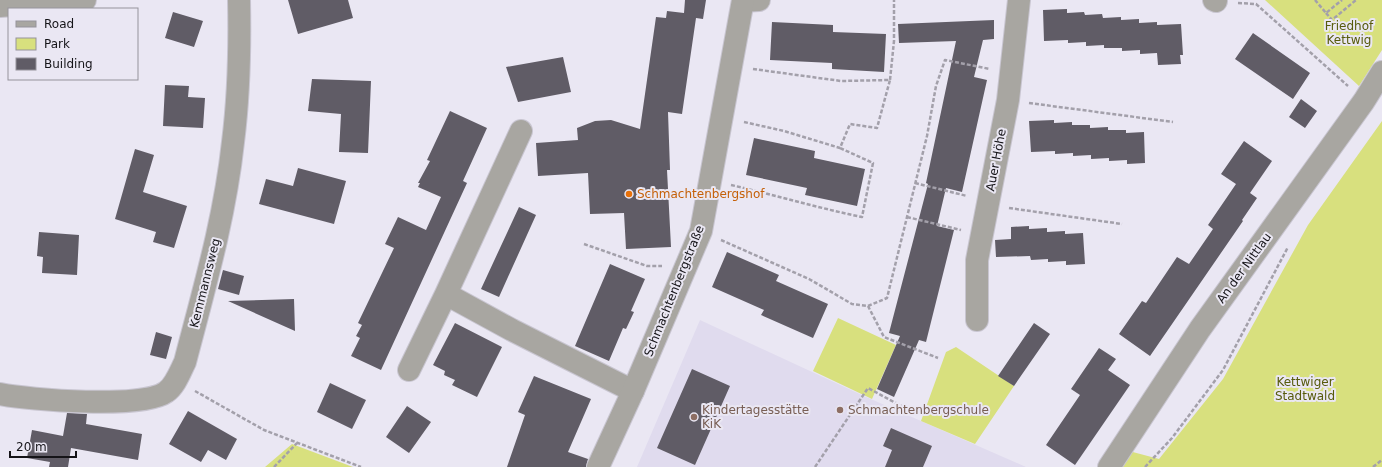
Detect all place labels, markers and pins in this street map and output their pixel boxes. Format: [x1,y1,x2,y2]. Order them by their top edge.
place label: Schmachtenbergshof [637,187,765,201]
marker: Schmachtenbergshof [624,189,634,199]
place label: Kindertagesstätte KiK [702,403,809,431]
place label: Schmachtenbergschule [848,403,989,417]
marker: Schmachtenbergschule [835,405,845,415]
marker: Kindertagesstätte KiK [689,412,699,422]

